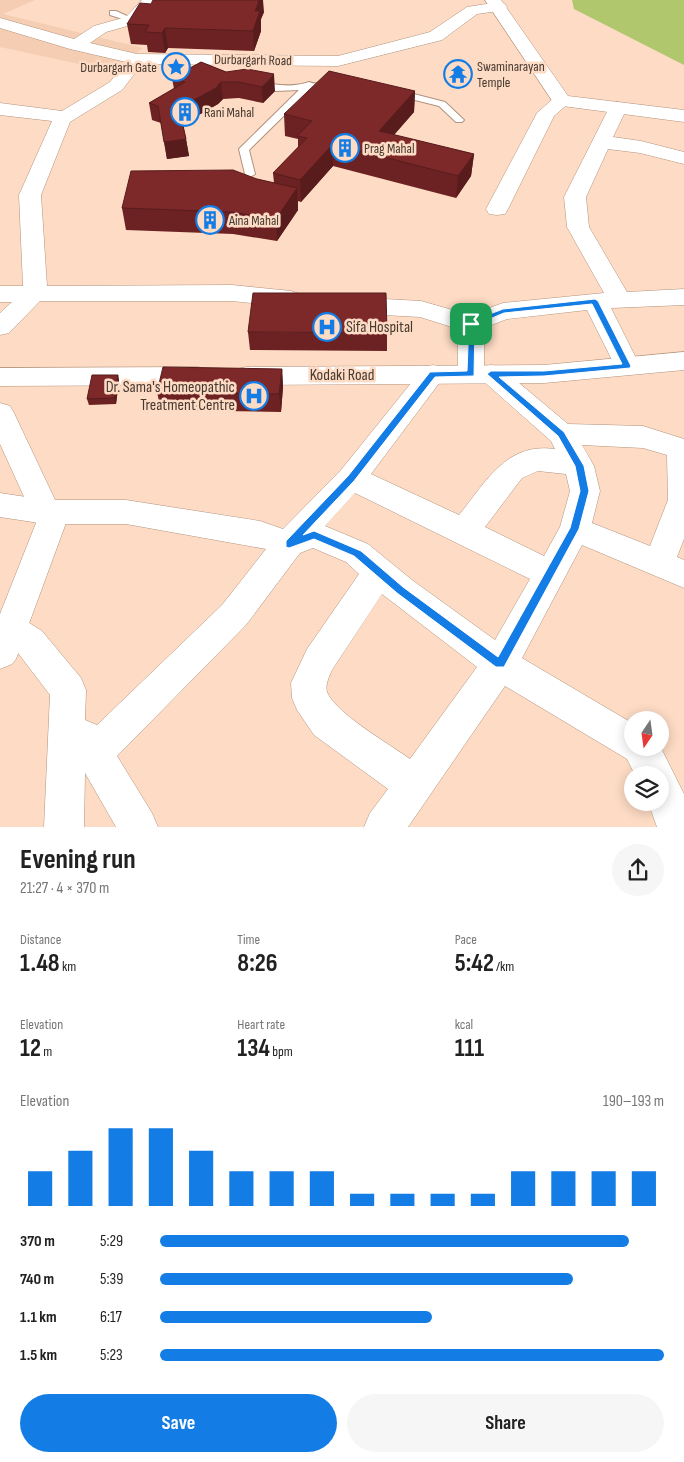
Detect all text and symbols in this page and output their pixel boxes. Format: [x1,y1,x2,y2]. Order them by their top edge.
street label: Durbargarh Road [214,51,292,69]
place icon: Durbargarh Gate [161,52,191,82]
place label: Swaminarayan Temple [477,58,545,91]
place label: Durbargarh Gate [80,59,157,76]
temple icon: Swaminarayan Temple [443,59,473,89]
building icon: Rani Mahal [170,97,200,127]
place label: Rani Mahal [204,104,254,121]
building icon: Prag Mahal [330,133,360,163]
place label: Prag Mahal [364,140,415,157]
building icon: Aina Mahal [195,205,225,235]
place label: Aina Mahal [228,212,279,229]
pin [450,303,492,345]
icon: arrive [457,310,485,338]
hospital icon: Sifa Hospital [312,312,342,342]
place label: Sifa Hospital [346,318,413,337]
street label: Kodaki Road [310,366,374,385]
place label: Dr. Sama's Homeopathic Treatment Centre [106,378,235,415]
hospital icon: Dr. Sama's Homeopathic Treatment Centre [239,381,269,411]
north arrow [624,711,669,756]
map controls [624,711,669,811]
button: layers [624,766,669,811]
text: Evening run [20,843,136,876]
button: share [612,844,664,896]
text: 21:27 · 4 × 370 m [20,879,109,898]
text: Distance [20,931,61,948]
text: Time [237,931,260,948]
text: Pace [455,931,477,948]
text: 1.48 [20,948,60,979]
text: 8:26 [237,948,277,979]
text: 5:42 [455,948,494,979]
text: km [60,958,76,975]
text: /km [494,958,514,975]
text: Elevation [20,1016,63,1033]
text: Heart rate [237,1016,285,1033]
text: kcal [455,1016,473,1033]
text: 12 [20,1033,41,1064]
text: 134 [237,1033,270,1064]
text: 111 [455,1033,484,1064]
text: m [41,1043,52,1060]
text: bpm [270,1043,293,1060]
text: Elevation [20,1092,69,1111]
text: 190–193 m [603,1092,664,1111]
text: 370 m [20,1232,55,1251]
text: 5:29 [100,1232,123,1251]
text: 740 m [20,1270,54,1289]
text: 5:39 [100,1270,123,1289]
text: 1.1 km [20,1308,57,1327]
text: 6:17 [100,1308,122,1327]
text: 1.5 km [20,1346,57,1365]
text: 5:23 [100,1346,123,1365]
button: Save [20,1394,337,1452]
button: Share [347,1394,664,1452]

